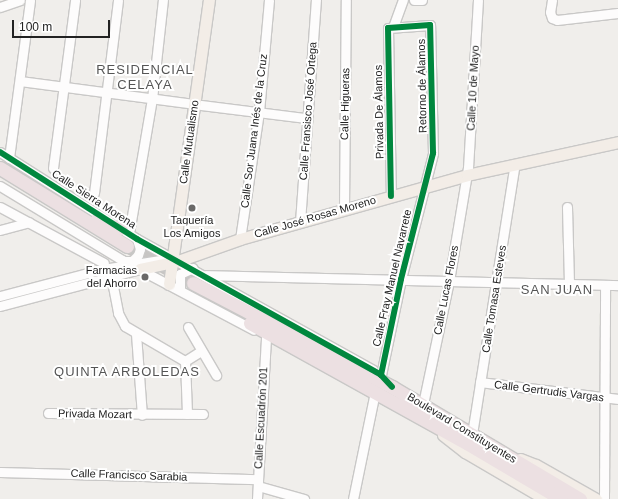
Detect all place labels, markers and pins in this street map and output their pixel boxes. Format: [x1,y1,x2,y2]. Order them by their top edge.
marker: Taquería Los Amigos [187,203,197,213]
place label: Taquería Los Amigos [163,214,221,240]
place label: Farmacias del Ahorro [86,264,137,290]
marker: Farmacias del Ahorro [140,272,150,282]

